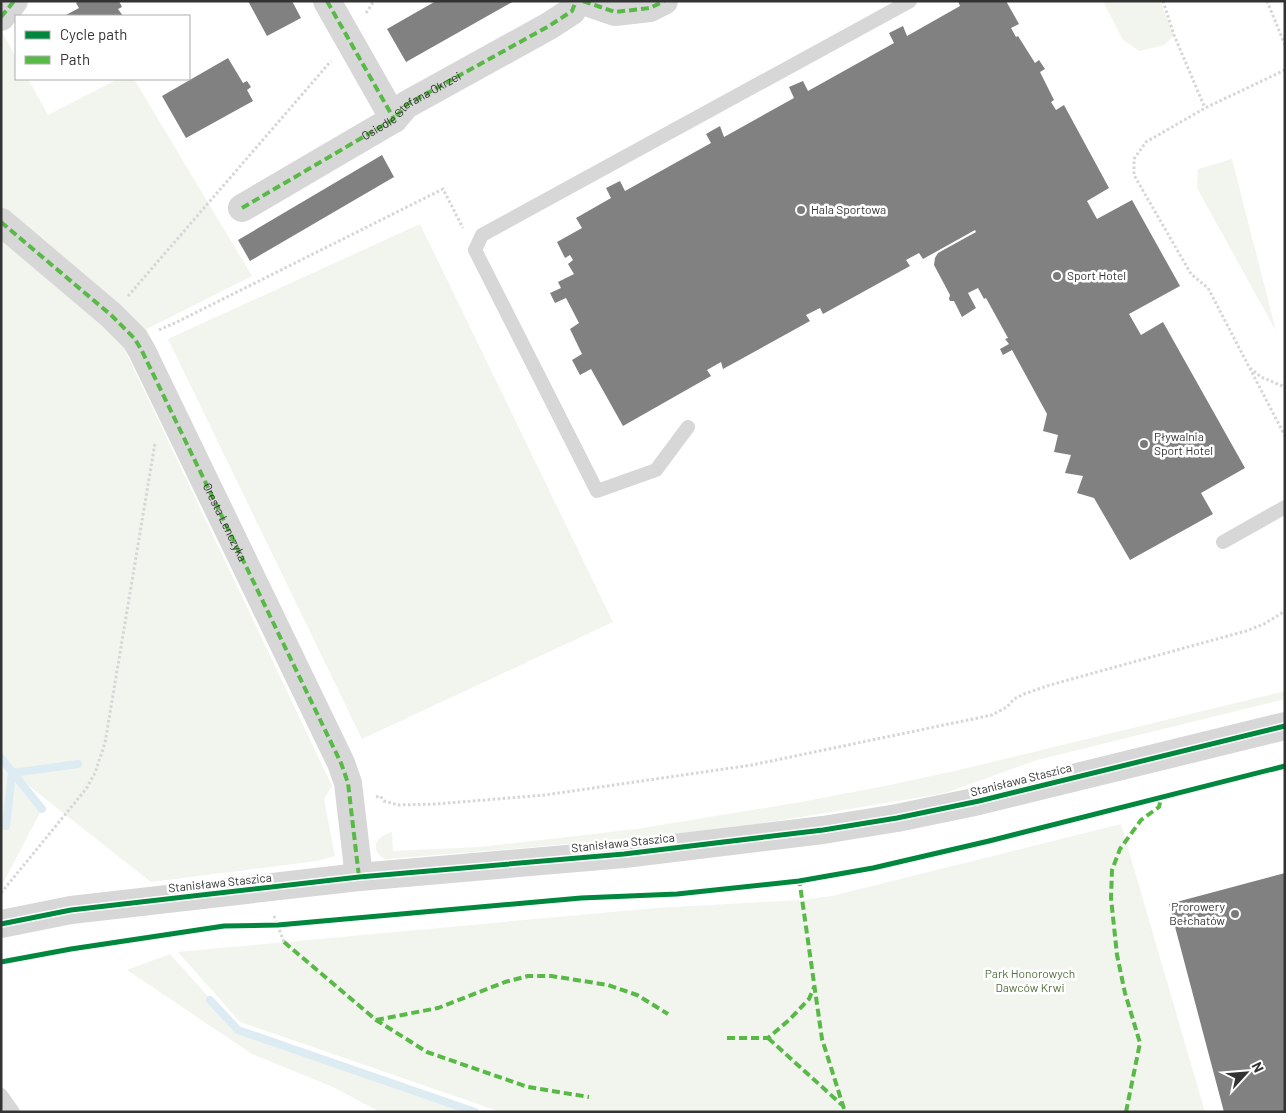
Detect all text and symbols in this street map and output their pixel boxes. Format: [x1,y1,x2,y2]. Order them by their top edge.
legend [15,15,190,80]
text: Cycle path [60,25,127,43]
text: Path [60,50,90,68]
street label: Osiedle Stefana Okrzei [359,68,463,143]
place label: Hala Sportowa [811,202,886,216]
marker: Hala Sportowa [795,204,807,216]
place label: Sport Hotel [1067,268,1126,282]
marker: Sport Hotel [1051,270,1063,282]
place label: Pływalnia Sport Hotel [1154,429,1213,457]
marker: Pływalnia Sport Hotel [1138,438,1150,450]
street label: Oresta Lenczyka [201,480,251,563]
street label: Stanisława Staszica [969,760,1073,798]
street label: Stanisława Staszica [570,830,675,854]
street label: Stanisława Staszica [167,870,272,894]
place label: Prorowery Bełchatów [1169,899,1225,927]
marker: Prorowery Bełchatów [1229,908,1241,920]
park label: Park Honorowych Dawców Krwi [985,966,1075,994]
north arrow [1221,1048,1271,1098]
text: N [1248,1059,1268,1075]

